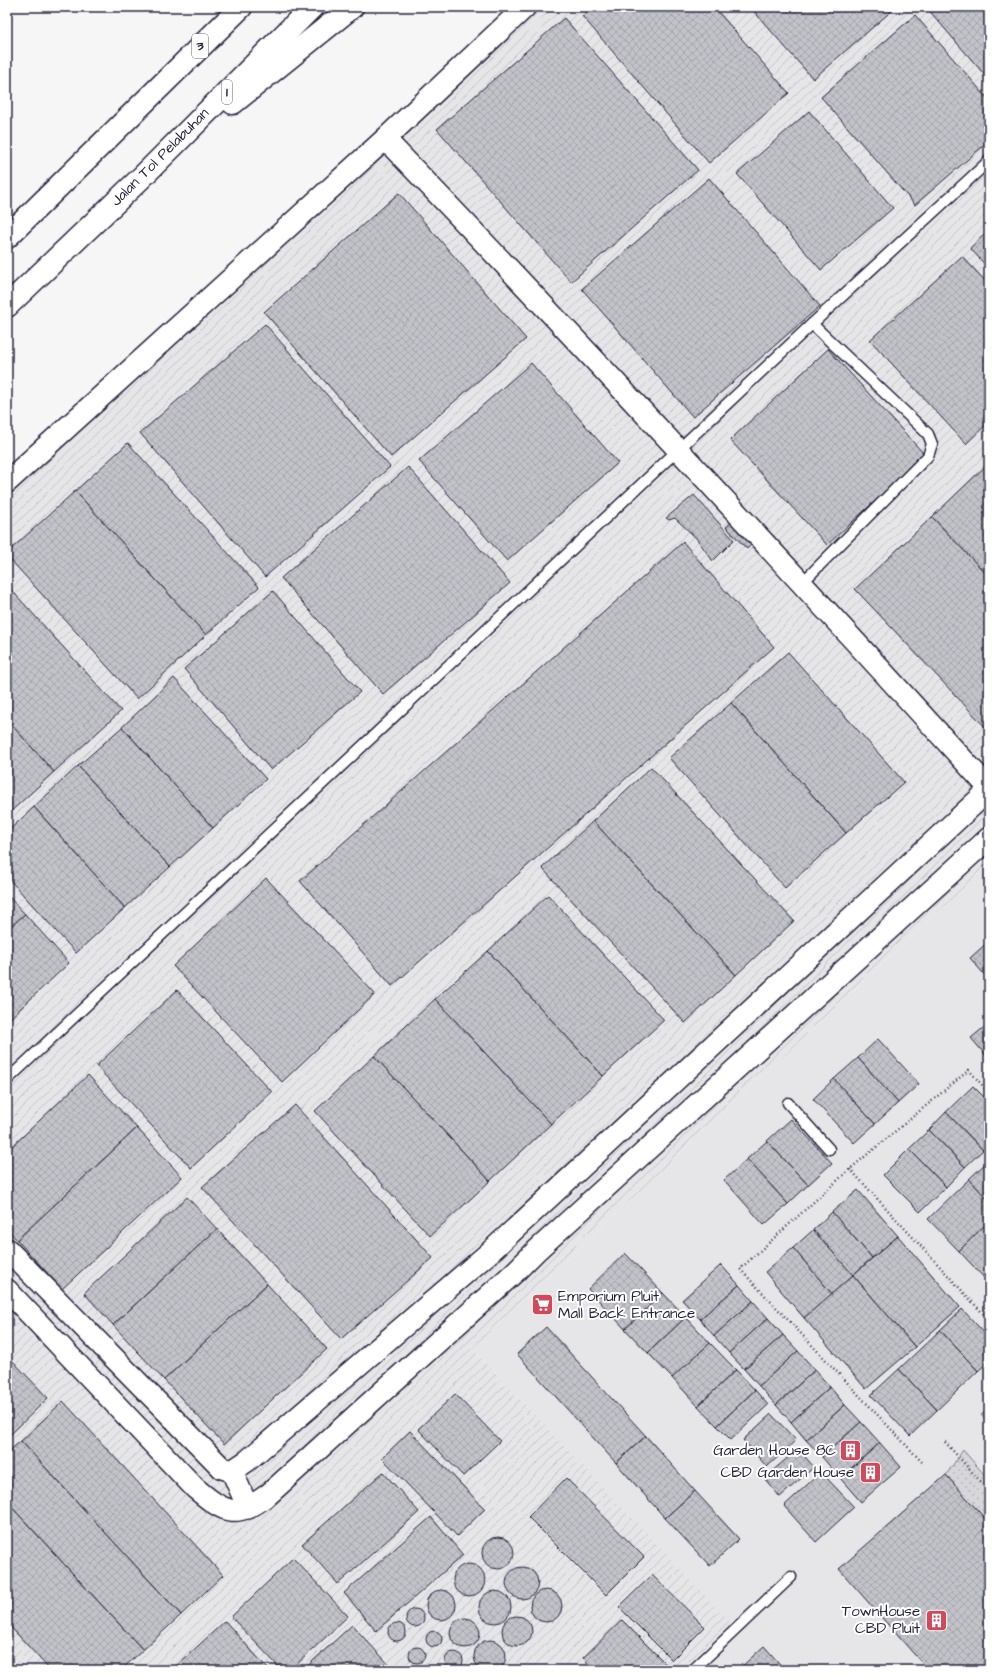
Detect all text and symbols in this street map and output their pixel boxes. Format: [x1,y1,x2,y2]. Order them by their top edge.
road number: 3 [192,34,208,58]
road number: 1 [222,80,232,104]
street label: Jalan Tol Pelabuhan [106,103,214,211]
place label: Emporium Pluit Mall Back Entrance [558,1286,695,1324]
supermarket icon: Emporium Pluit Mall Back Entrance [530,1292,556,1318]
building icon: Garden House 8C [838,1437,864,1463]
place label: Garden House 8C [713,1440,836,1461]
building icon: CBD Garden House [857,1459,883,1485]
place label: CBD Garden House [721,1462,854,1483]
place label: TownHouse CBD Pluit [842,1601,920,1639]
building icon: TownHouse CBD Pluit [923,1607,949,1633]

